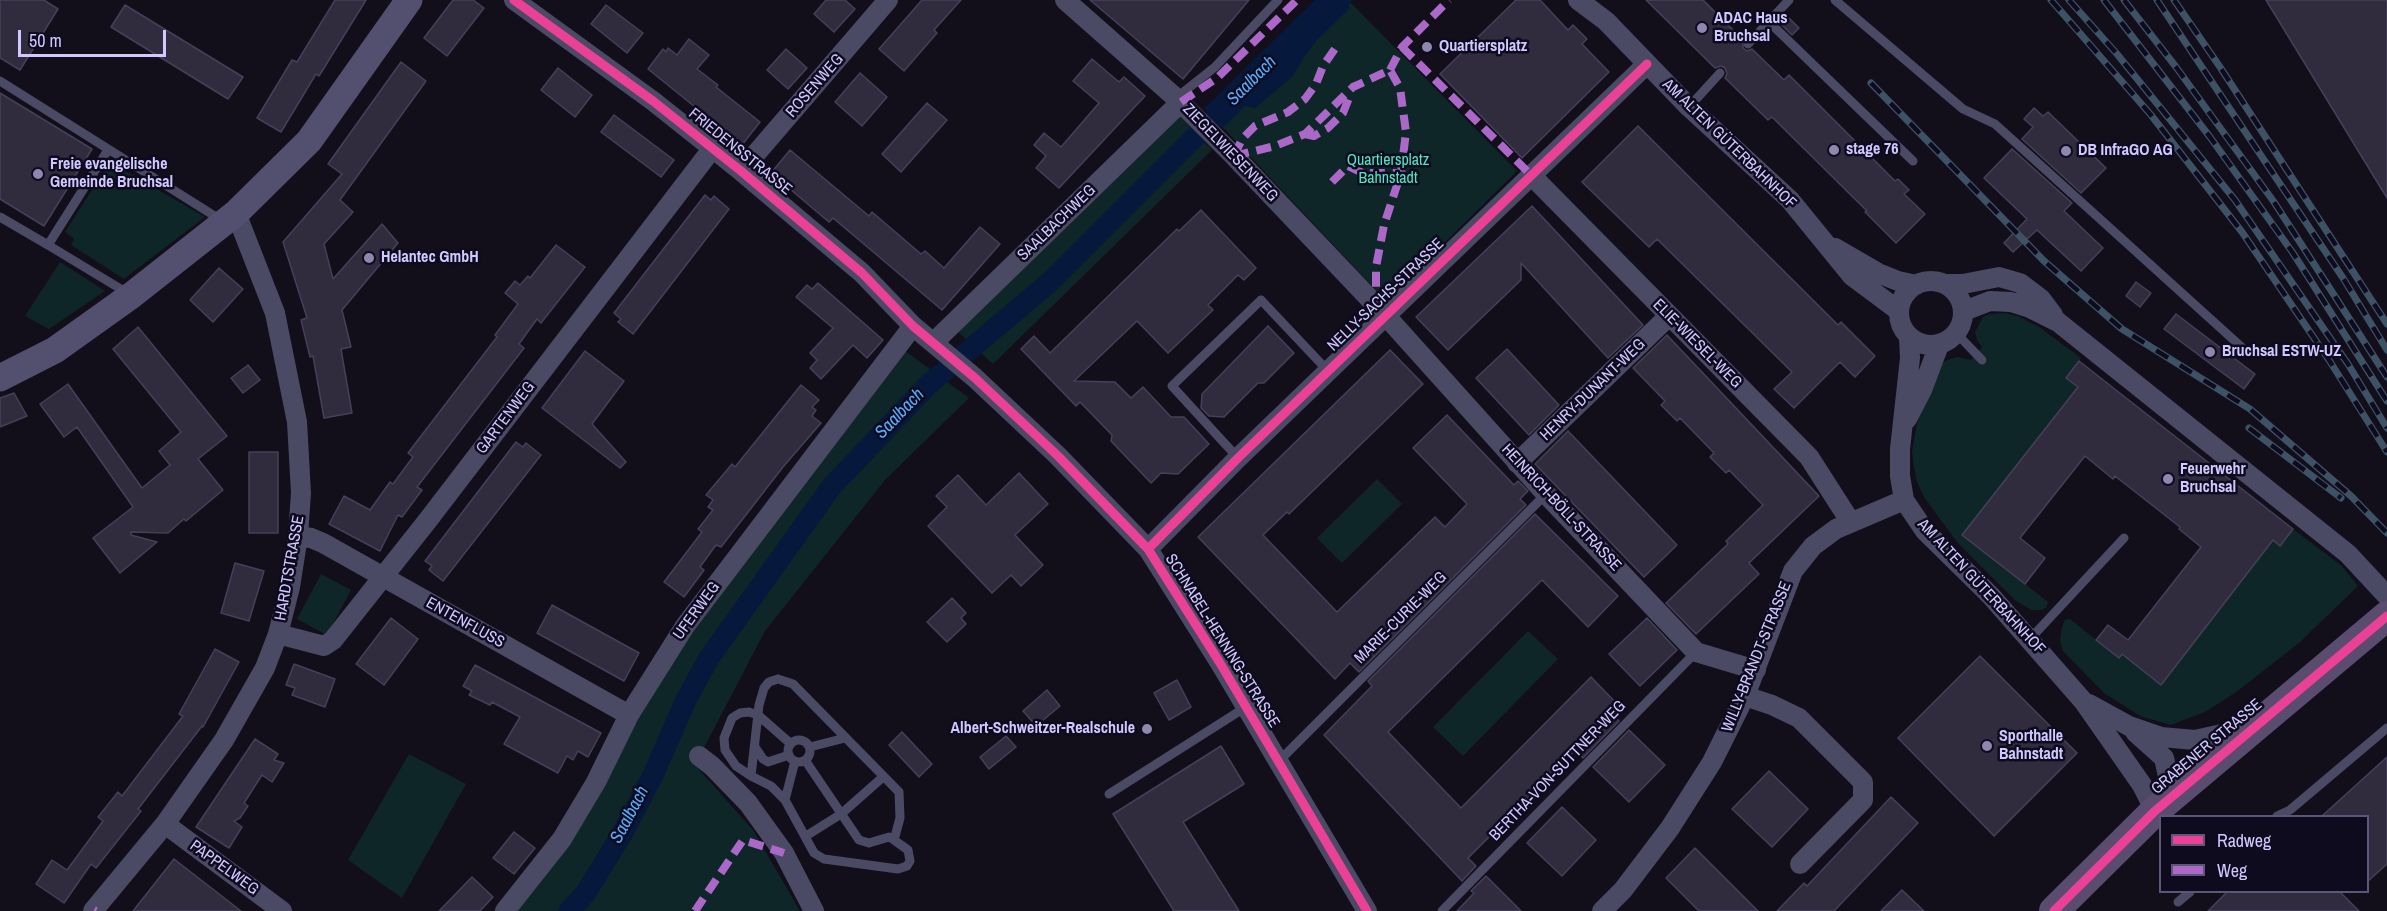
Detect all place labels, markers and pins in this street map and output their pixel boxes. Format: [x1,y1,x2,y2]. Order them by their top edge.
place label: ADAC Haus Bruchsal [1714,9,1788,47]
marker: ADAC Haus Bruchsal [1695,21,1709,35]
place label: Quartiersplatz [1439,37,1527,57]
marker: Quartiersplatz [1420,40,1434,54]
place label: stage 76 [1846,140,1899,160]
place label: DB InfraGO AG [2078,141,2173,161]
marker: stage 76 [1827,143,1841,157]
marker: DB InfraGO AG [2059,144,2073,158]
place label: Freie evangelische Gemeinde Bruchsal [50,155,173,193]
marker: Freie evangelische Gemeinde Bruchsal [31,167,45,181]
place label: Helantec GmbH [381,248,479,268]
marker: Helantec GmbH [362,251,376,265]
place label: Bruchsal ESTW-UZ [2222,342,2341,362]
marker: Bruchsal ESTW-UZ [2203,345,2217,359]
place label: Feuerwehr Bruchsal [2180,460,2246,498]
marker: Feuerwehr Bruchsal [2161,472,2175,486]
place label: Albert-Schweitzer-Realschule [951,719,1135,739]
marker: Albert-Schweitzer-Realschule [1140,722,1154,736]
place label: Sporthalle Bahnstadt [1999,727,2063,765]
marker: Sporthalle Bahnstadt [1980,739,1994,753]

